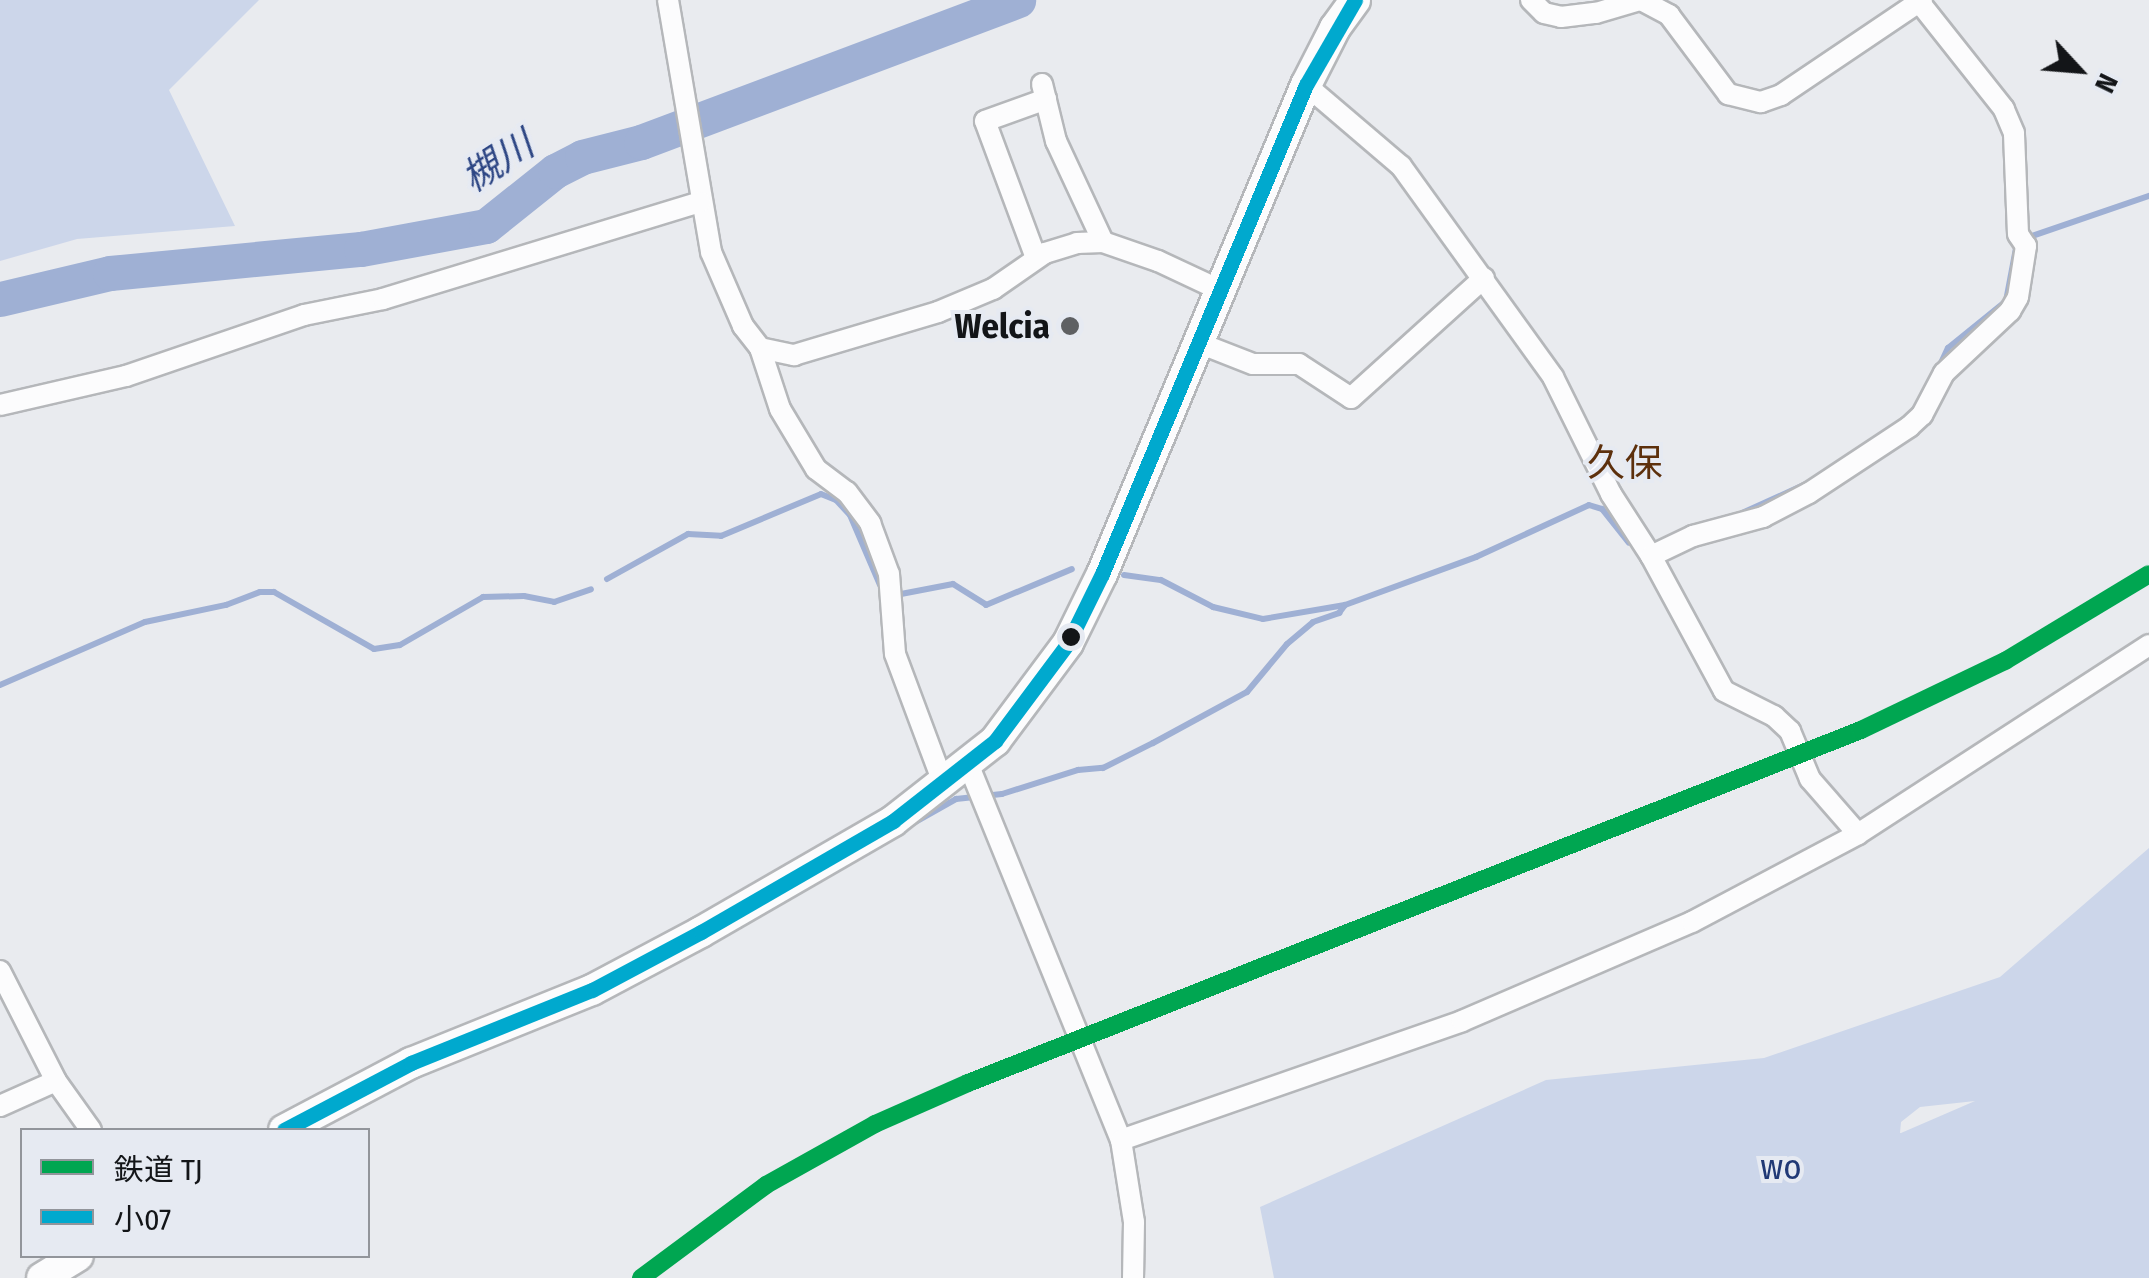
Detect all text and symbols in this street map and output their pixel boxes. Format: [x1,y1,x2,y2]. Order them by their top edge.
north arrow [2029,20,2129,120]
text: N [2088,69,2125,98]
water label: 槻川 [454,122,542,202]
place label: Welcia [954,305,1050,347]
marker: Welcia [1059,315,1081,337]
district label: 久保 [1587,441,1663,487]
unlabelled marker [1061,627,1081,647]
legend [20,1128,370,1258]
park label: wo [1760,1146,1802,1188]
text: 鉄道 TJ [114,1152,203,1188]
text: 小07 [114,1202,171,1238]

